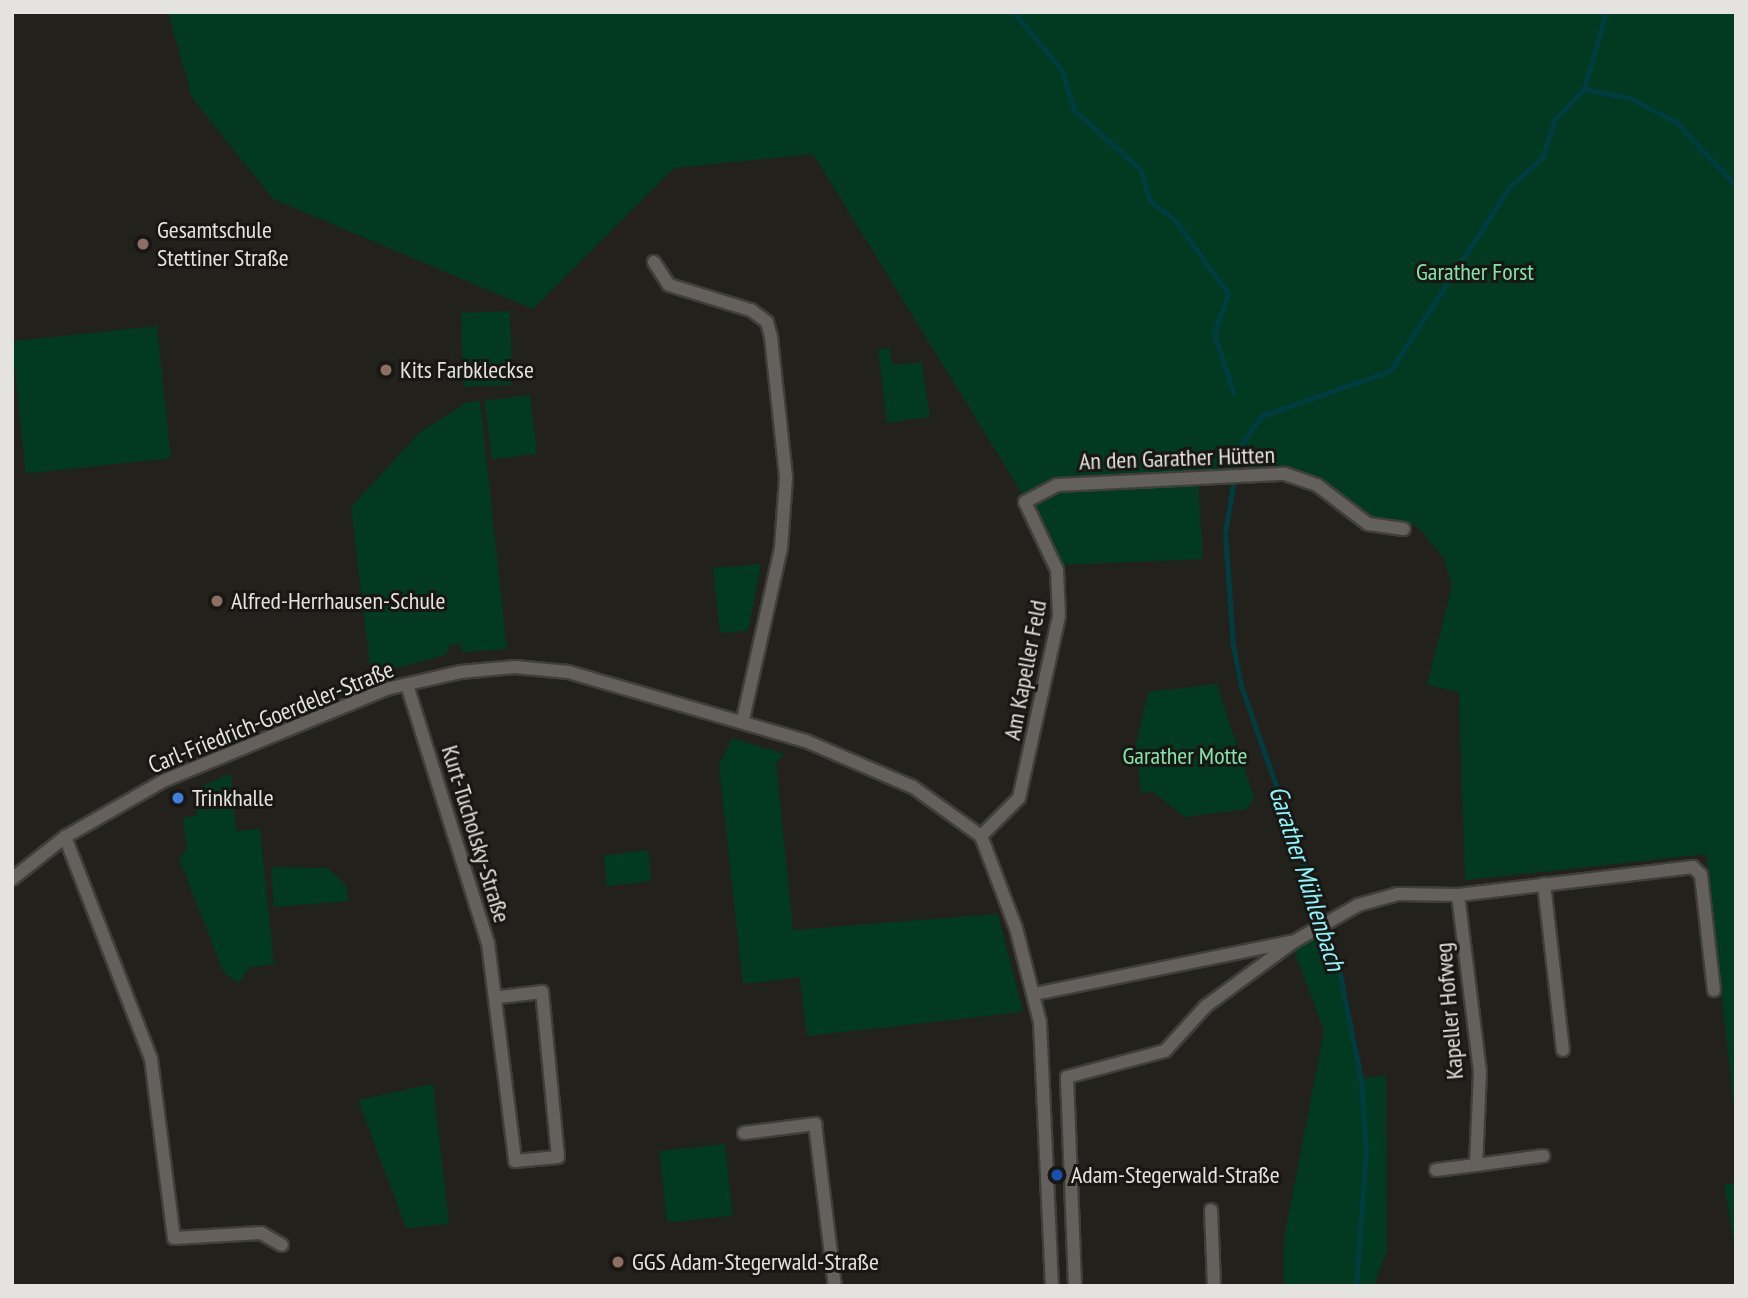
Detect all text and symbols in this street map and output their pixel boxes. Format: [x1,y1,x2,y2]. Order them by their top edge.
place label: Gesamtschule Stettiner Straße [157,216,289,272]
marker: Gesamtschule Stettiner Straße [135,236,151,252]
park label: Garather Forst [1416,258,1534,286]
place label: Kits Farbkleckse [400,356,534,384]
marker: Kits Farbkleckse [378,362,394,378]
street label: An den Garather Hütten [1079,440,1275,476]
place label: Alfred-Herrhausen-Schule [231,587,445,615]
marker: Alfred-Herrhausen-Schule [209,593,225,609]
street label: Am Kapeller Feld [997,598,1053,742]
street label: Carl-Friedrich-Goerdeler-Straße [144,655,398,779]
street label: Kurt-Tucholsky-Straße [435,742,517,926]
park label: Garather Motte [1123,742,1247,770]
water label: Garather Mühlenbach [1262,782,1352,974]
place label: Trinkhalle [192,784,274,812]
marker: Trinkhalle [170,790,186,806]
street label: Kapeller Hofweg [1429,941,1469,1081]
place label: Adam-Stegerwald-Straße [1071,1161,1280,1189]
marker: Adam-Stegerwald-Straße [1049,1167,1065,1183]
place label: GGS Adam-Stegerwald-Straße [632,1248,880,1276]
marker: GGS Adam-Stegerwald-Straße [610,1254,626,1270]

